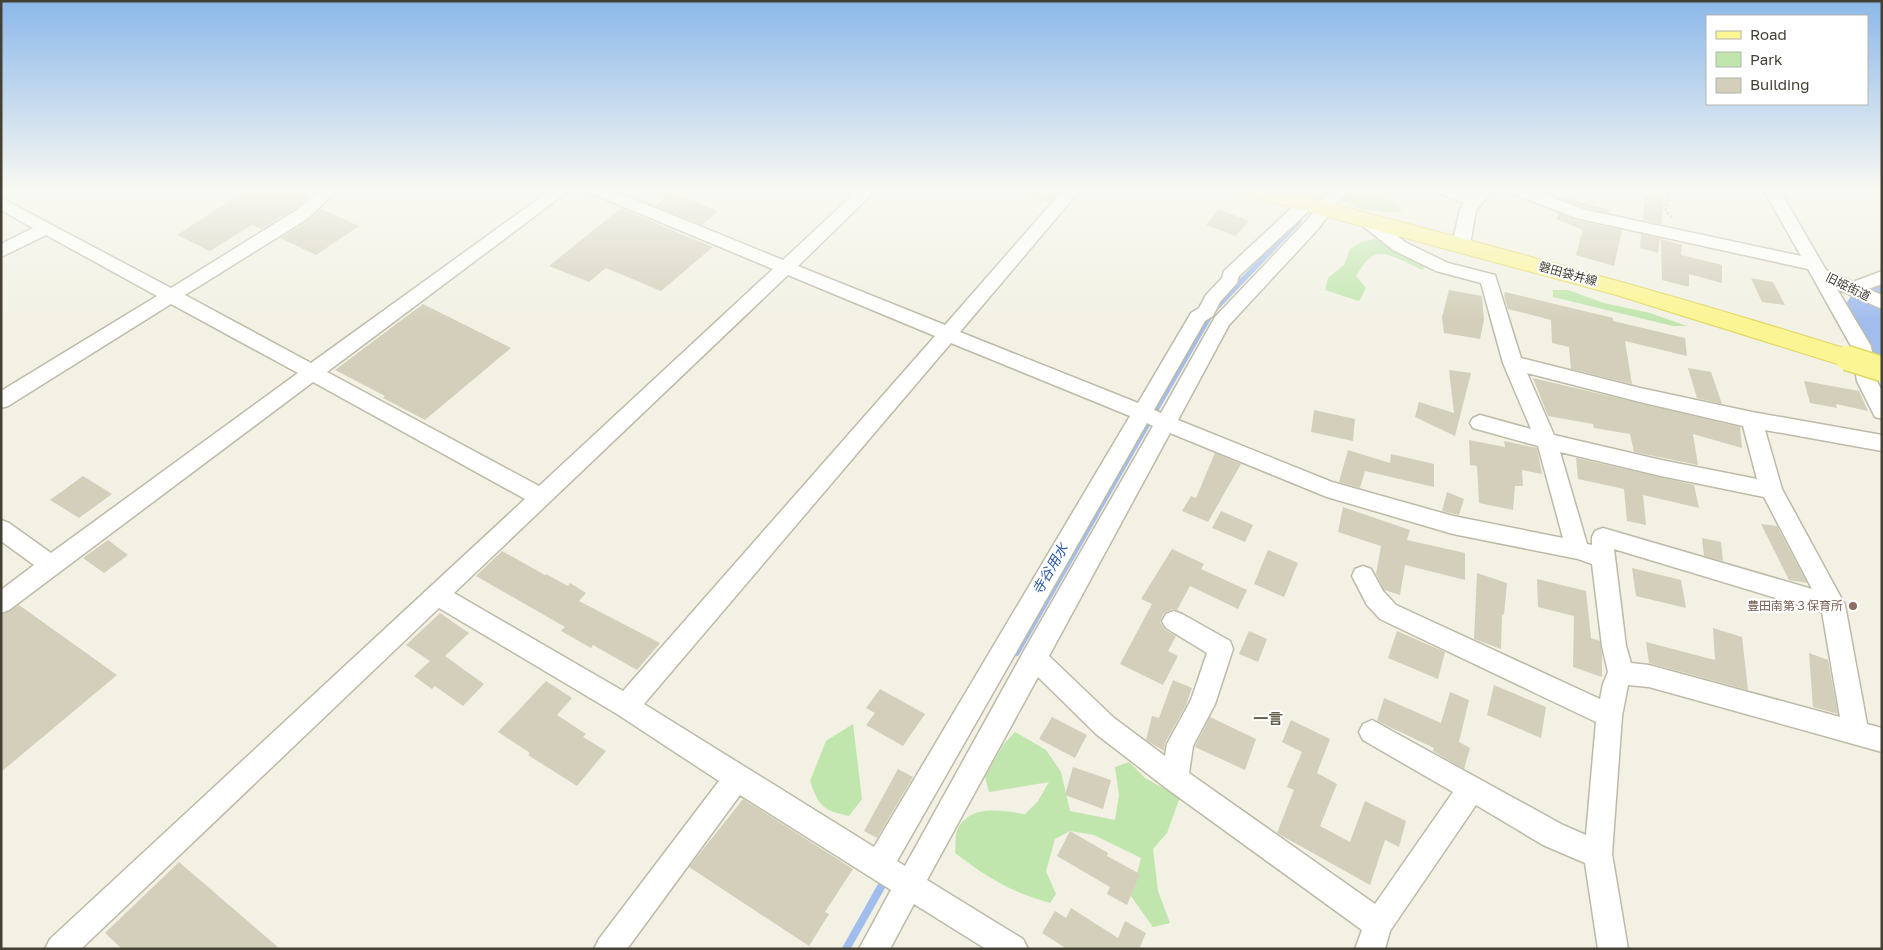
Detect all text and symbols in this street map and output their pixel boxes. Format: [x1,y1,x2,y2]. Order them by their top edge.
legend [1706,15,1868,105]
text: Road [1750,25,1787,43]
text: Park [1750,50,1783,68]
text: Building [1750,75,1810,93]
street label: 磐田袋井線 [1537,259,1599,289]
street label: 旧姫街道 [1823,269,1873,304]
water label: 寺谷用水 [1028,539,1072,597]
place label: 豊田南第３保育所 [1747,598,1843,613]
marker: 豊田南第３保育所 [1847,600,1859,612]
district label: 一言 [1253,709,1283,727]

